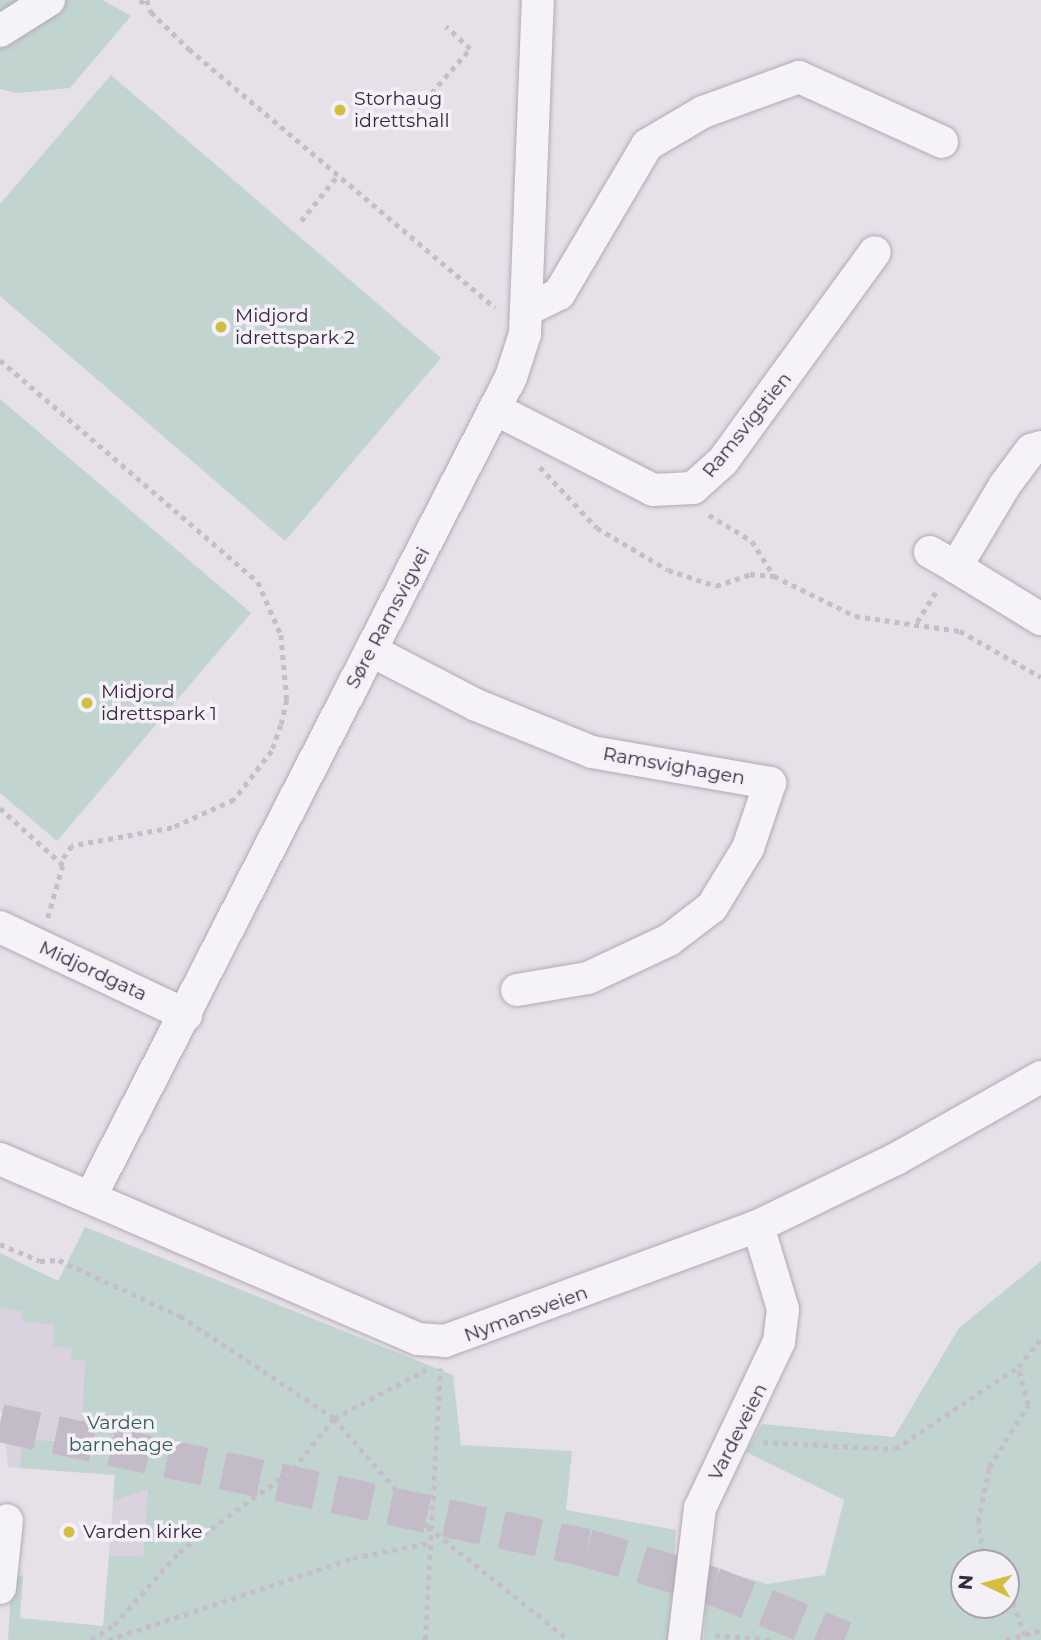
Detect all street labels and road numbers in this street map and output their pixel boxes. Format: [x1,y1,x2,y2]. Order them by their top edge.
street label: Ramsvigstien [698,368,796,482]
street label: Søre Ramsvigvei [341,544,435,692]
street label: Ramsvighagen [601,742,747,790]
street label: Midjordgata [35,936,151,1006]
street label: Nymansveien [461,1281,591,1347]
street label: Vardeveien [704,1380,772,1484]

